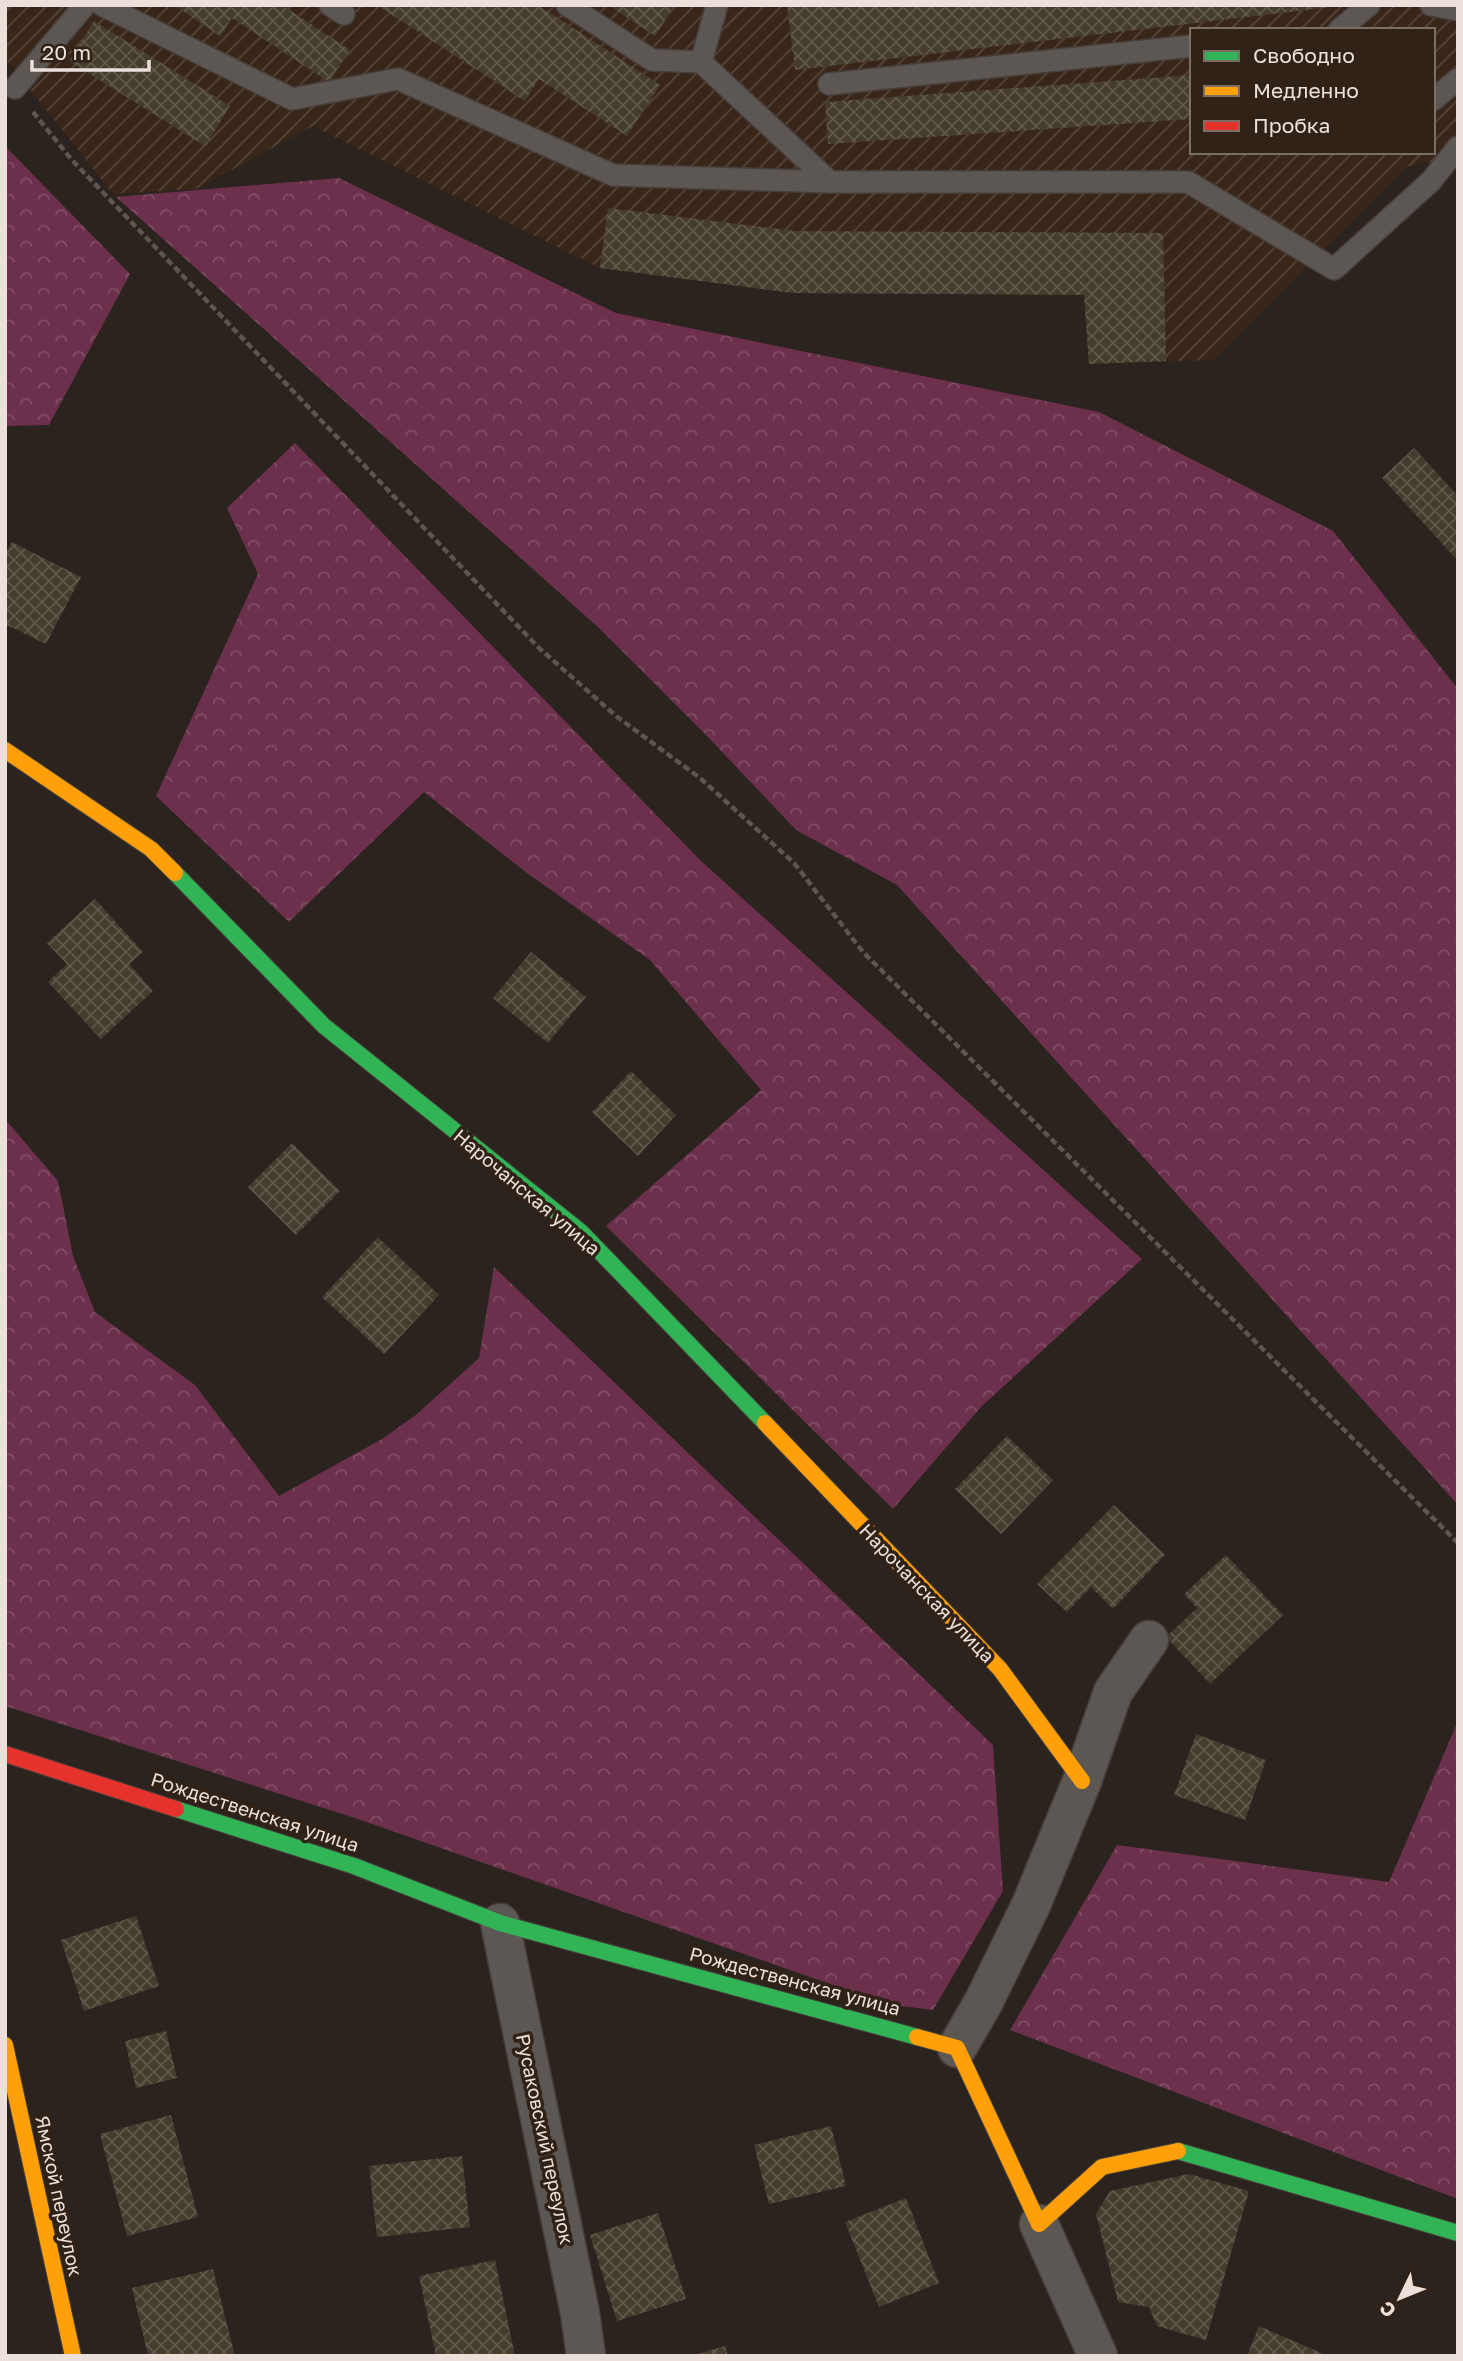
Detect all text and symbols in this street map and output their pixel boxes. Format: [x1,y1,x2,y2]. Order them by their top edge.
scale bar [32,28,149,72]
legend [1190,28,1435,154]
text: 20 m [42,39,91,65]
text: Свободно [1253,42,1355,68]
text: Медленно [1253,77,1359,103]
text: Пробка [1253,112,1331,138]
street label: Нарочанская улица [449,1124,605,1260]
street label: Нарочанская улица [855,1518,1000,1667]
street label: Рождественская улица [148,1767,362,1856]
street label: Рождественская улица [687,1941,903,2020]
street label: Русаковский переулок [512,2032,579,2246]
street label: Ямской переулок [31,2113,88,2278]
north arrow [1365,2263,1435,2333]
text: С [1374,2297,1400,2323]

